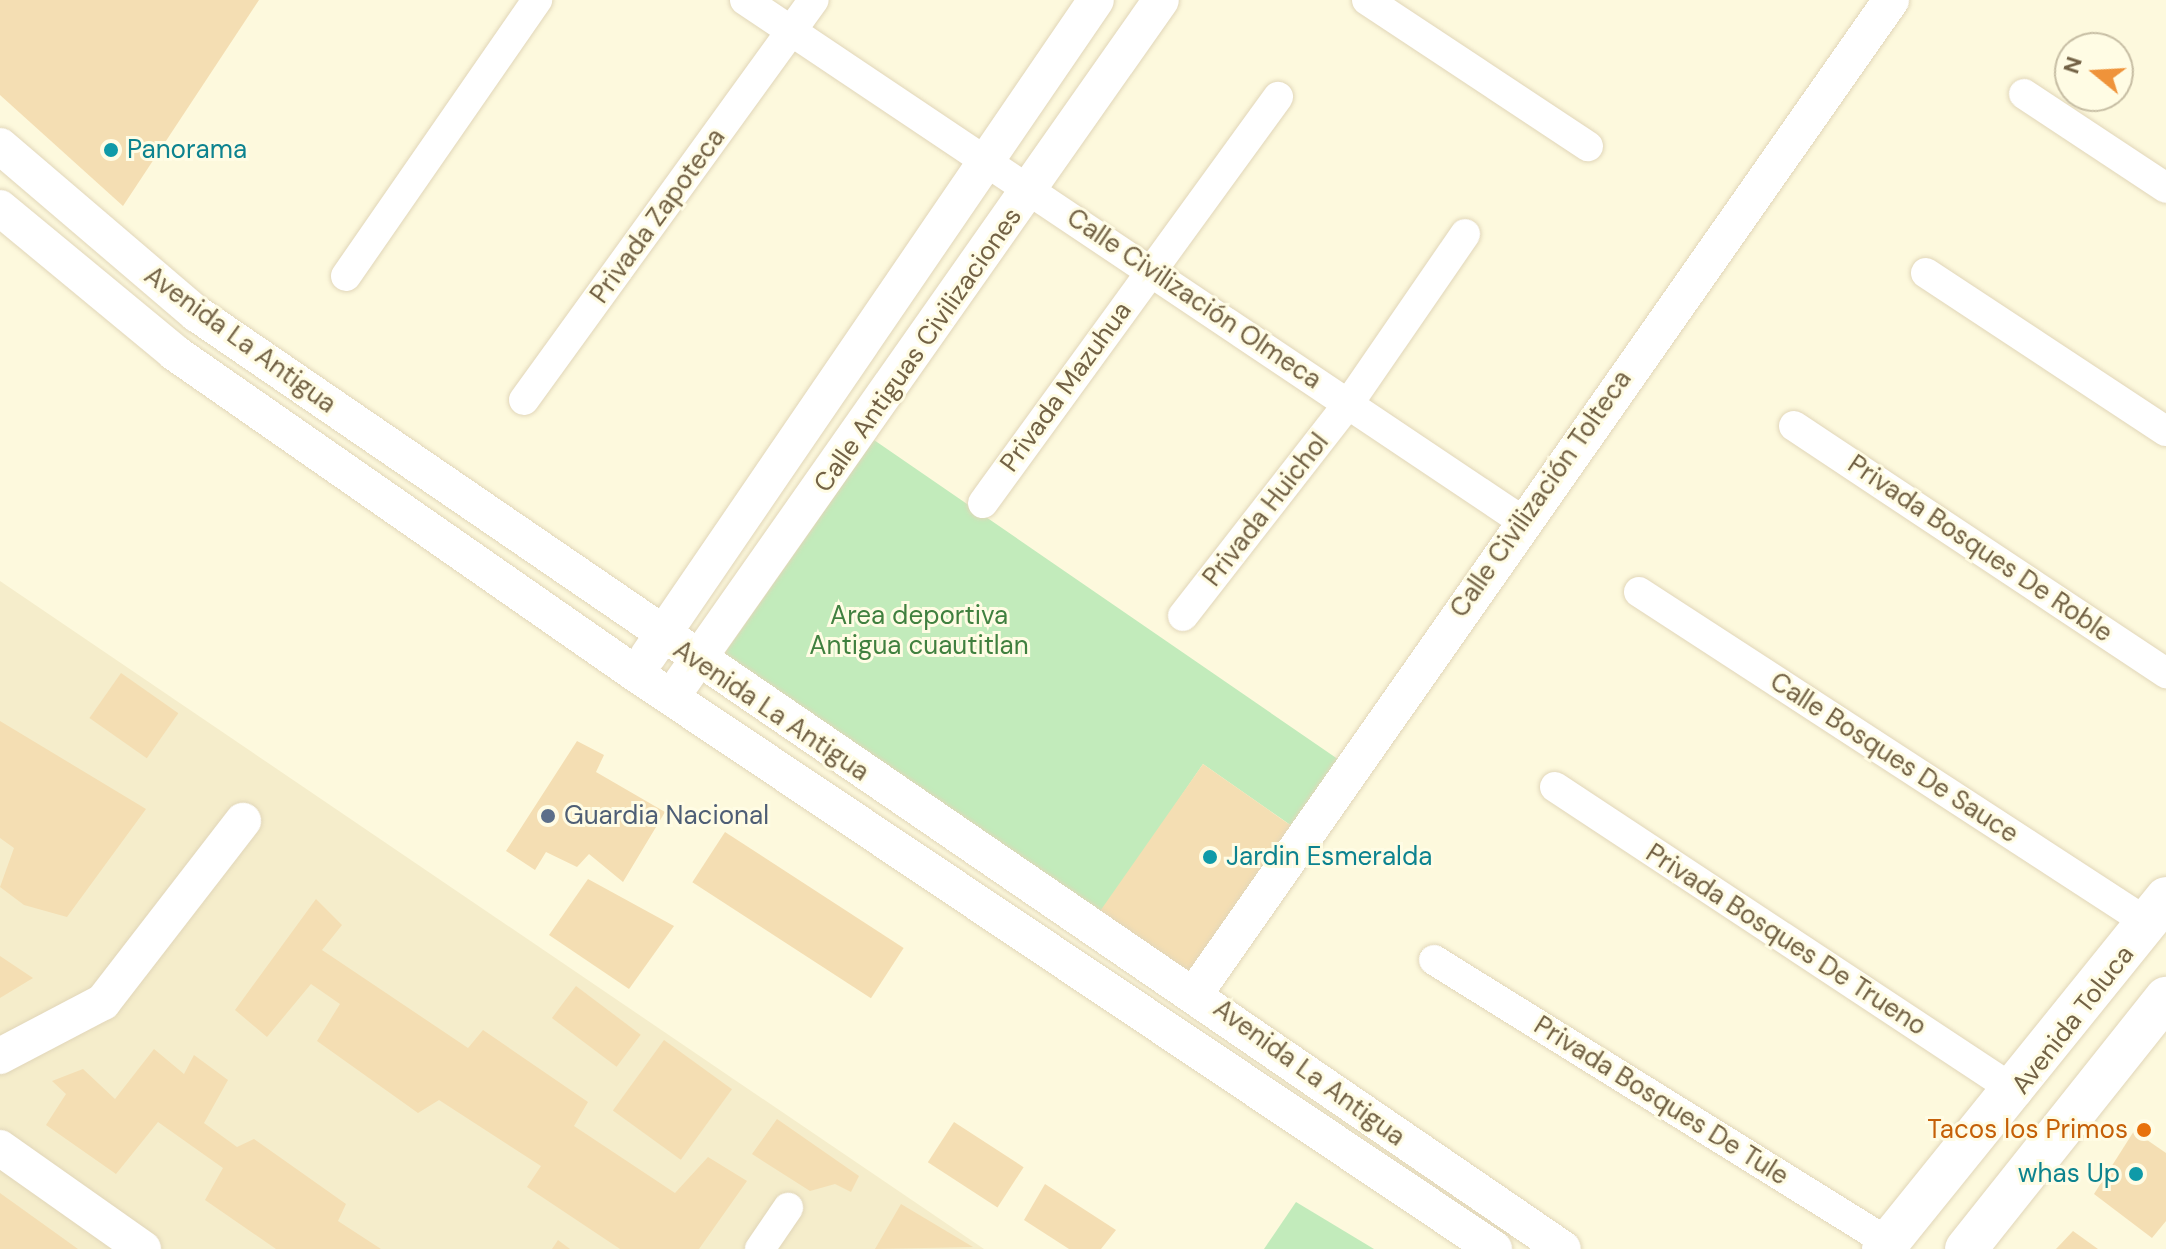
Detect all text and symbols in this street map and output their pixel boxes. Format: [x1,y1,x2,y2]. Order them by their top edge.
north arrow [2054,32,2134,112]
text: N [2056,53,2089,77]
street label: Privada Zapoteca [584,122,732,310]
place label: Panorama [127,134,247,166]
marker: Panorama [102,141,120,159]
street label: Calle Antiguas Civilizaciones [808,202,1028,498]
street label: Calle Civilización Olmeca [1061,202,1327,396]
street label: Avenida La Antigua [138,260,342,420]
street label: Privada Mazuhua [994,296,1138,478]
street label: Calle Civilización Tolteca [1444,364,1638,624]
street label: Privada Huichol [1197,427,1335,593]
street label: Privada Bosques De Roble [1842,449,2118,649]
park label: Area deportiva Antigua cuautitlan [809,600,1029,662]
street label: Avenida La Antigua [667,634,875,788]
street label: Calle Bosques De Sauce [1764,666,2024,850]
place label: Guardia Nacional [564,800,769,832]
marker: Guardia Nacional [539,807,557,825]
street label: Privada Bosques De Trueno [1640,838,1932,1042]
place label: Jardin Esmeralda [1226,841,1432,873]
marker: Jardin Esmeralda [1201,848,1219,866]
street label: Avenida Toluca [2005,940,2141,1100]
street label: Avenida La Antigua [1207,993,1411,1153]
street label: Privada Bosques De Tule [1528,1010,1794,1192]
place label: Tacos los Primos [1927,1114,2128,1146]
marker: Tacos los Primos [2135,1121,2153,1139]
place label: whas Up [2018,1158,2120,1190]
marker: whas Up [2127,1165,2145,1183]

